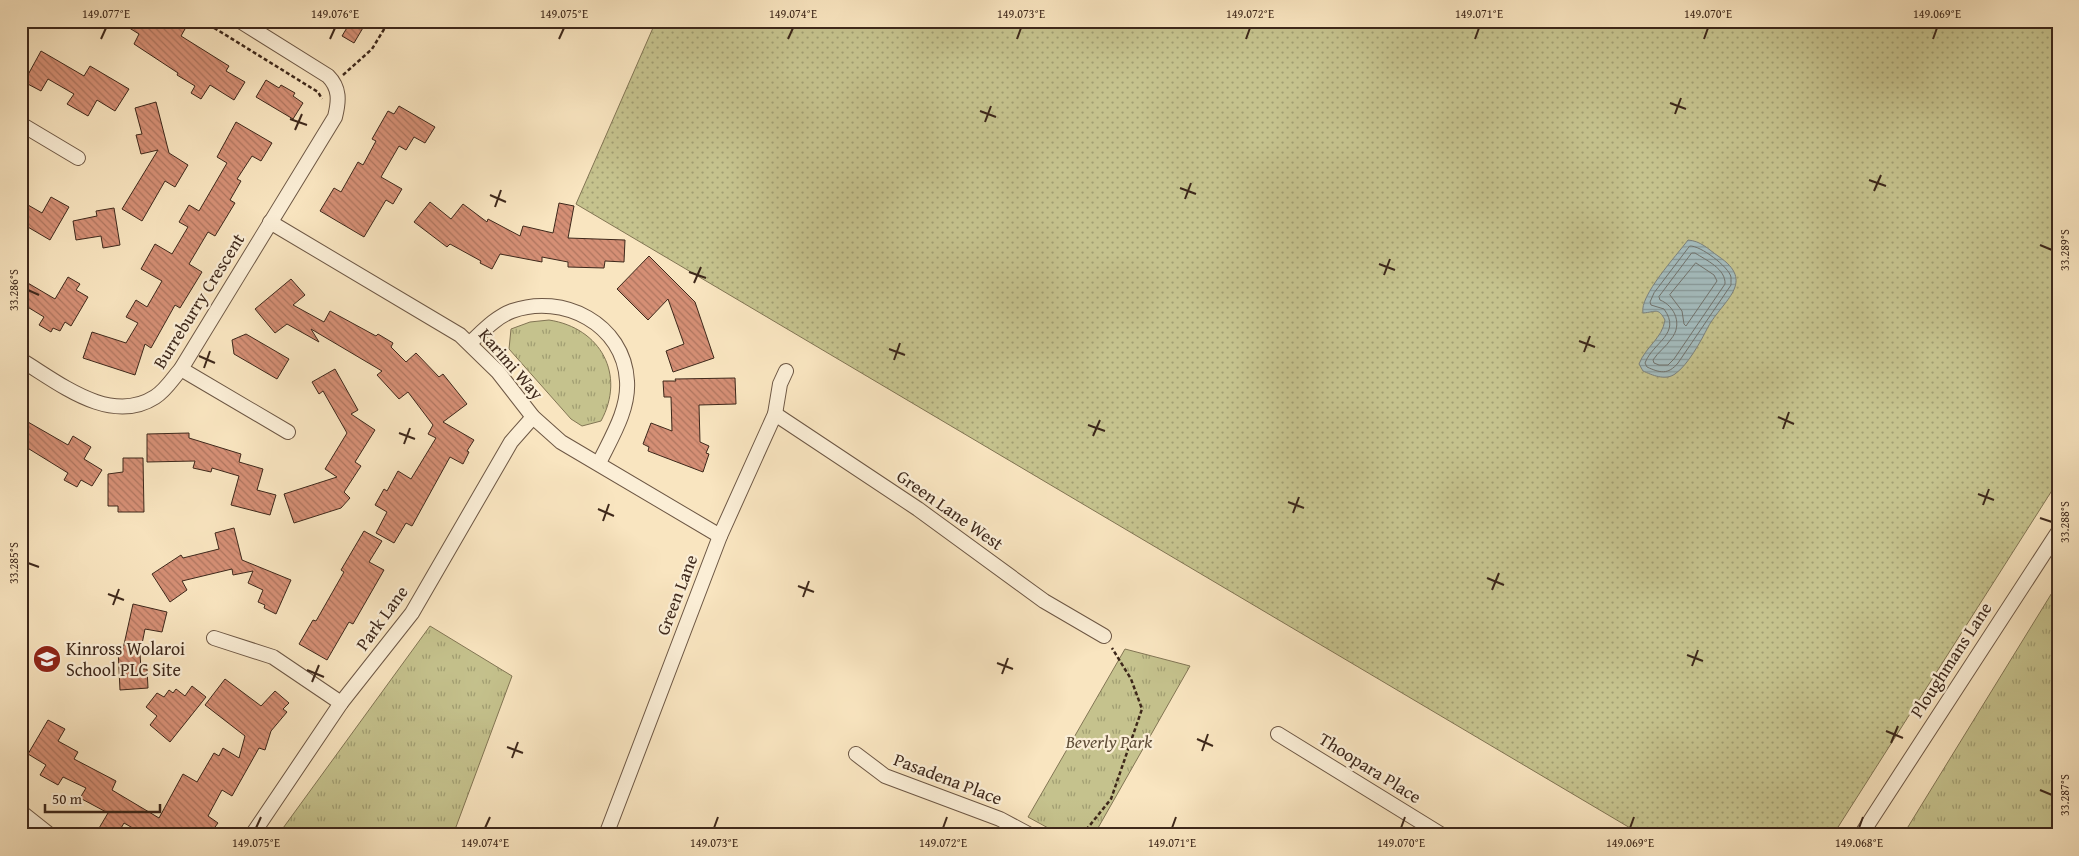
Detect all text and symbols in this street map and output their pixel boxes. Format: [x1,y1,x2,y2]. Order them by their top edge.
text: 149.077°E [82,5,130,22]
text: 149.076°E [311,5,359,22]
text: 149.075°E [540,5,588,22]
text: 149.074°E [769,5,817,22]
text: 149.073°E [997,5,1045,22]
text: 149.072°E [1226,5,1274,22]
text: 149.071°E [1455,5,1503,22]
text: 149.070°E [1684,5,1732,22]
text: 149.069°E [1913,5,1961,22]
street label: Burreburry Crescent [146,227,251,374]
text: 33.289°S [2056,229,2073,271]
text: 33.286°S [5,269,22,311]
street label: Karimi Way [473,322,550,406]
street label: Green Lane West [891,463,1010,557]
text: 33.288°S [2056,501,2073,543]
text: 33.285°S [5,542,22,584]
street label: Green Lane [649,551,704,639]
street label: Park Lane [349,580,414,656]
street label: Ploughmans Lane [1903,597,1998,723]
place label: Kinross Wolaroi School PLC Site [66,635,185,683]
school or university icon: Kinross Wolaroi School PLC Site [32,644,62,674]
street label: Thoopara Place [1314,725,1427,810]
park label: Beverly Park [1065,728,1153,755]
street label: Pasadena Place [890,745,1006,812]
text: 33.287°S [2056,774,2073,816]
scale bar [45,781,160,813]
text: 50 m [52,788,83,809]
text: 149.075°E [232,834,280,851]
text: 149.074°E [461,834,509,851]
text: 149.073°E [690,834,738,851]
text: 149.072°E [919,834,967,851]
text: 149.071°E [1148,834,1196,851]
text: 149.070°E [1377,834,1425,851]
text: 149.069°E [1606,834,1654,851]
text: 149.068°E [1835,834,1883,851]

